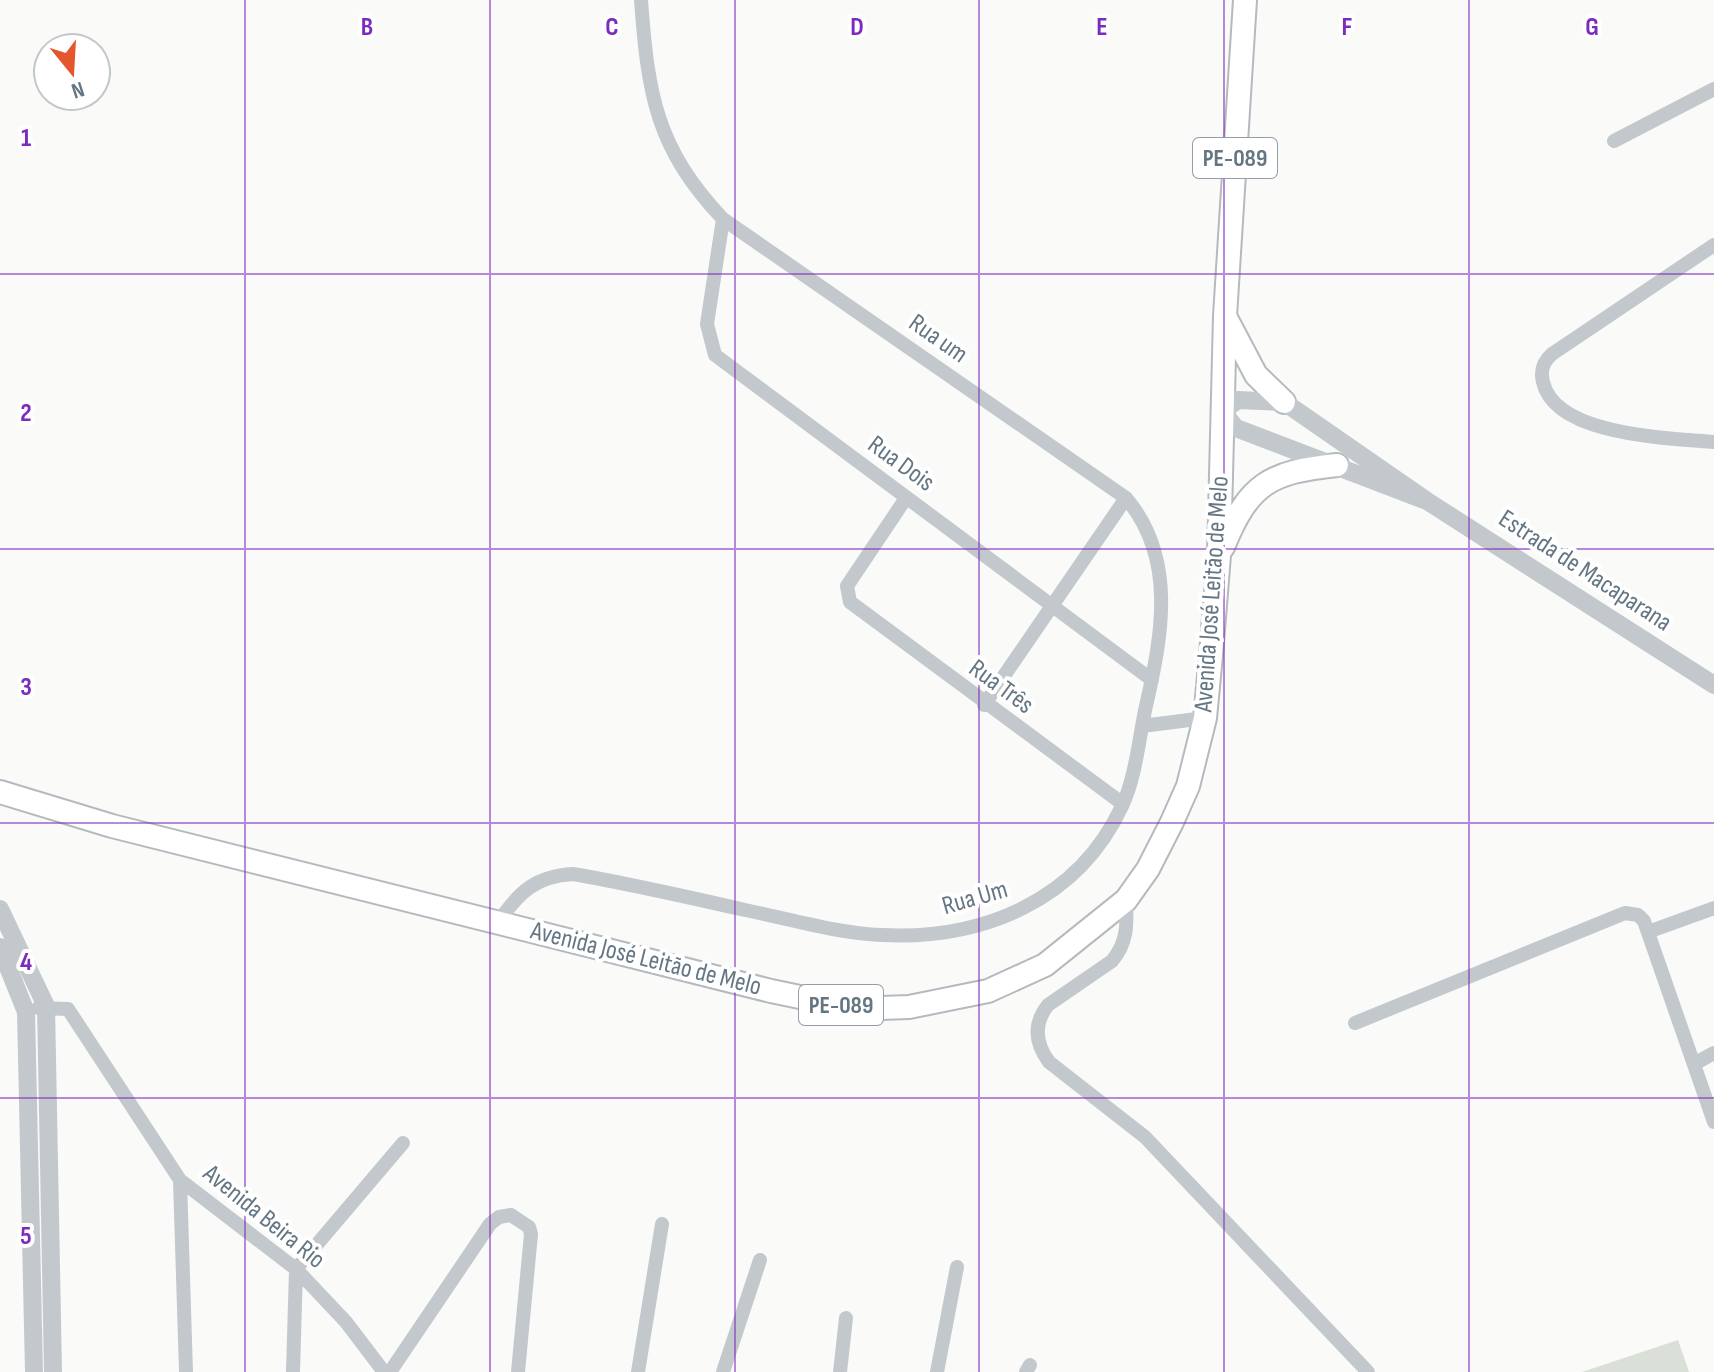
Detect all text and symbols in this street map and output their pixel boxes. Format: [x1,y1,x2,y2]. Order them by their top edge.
text: B [361,12,373,43]
text: C [605,12,619,43]
text: D [850,12,864,43]
text: E [1096,12,1108,43]
text: F [1342,12,1353,43]
text: G [1585,12,1599,43]
north arrow [32,32,112,112]
text: N [68,75,87,104]
text: 1 [21,123,31,154]
road number: PE-089 [1193,138,1277,178]
street label: Rua um [903,308,973,370]
text: 2 [20,398,32,429]
street label: Rua Dois [862,429,940,499]
street label: Avenida José Leitão de Melo [1188,475,1236,714]
street label: Estrada de Macaparana [1493,504,1677,638]
street label: Rua Três [963,653,1039,721]
text: 3 [20,672,32,703]
street label: Rua Um [939,874,1011,922]
street label: Avenida José Leitão de Melo [527,915,764,1003]
text: 4 [20,947,32,978]
road number: PE-089 [799,985,883,1025]
street label: Avenida Beira Rio [196,1158,331,1276]
text: 5 [20,1221,32,1252]

